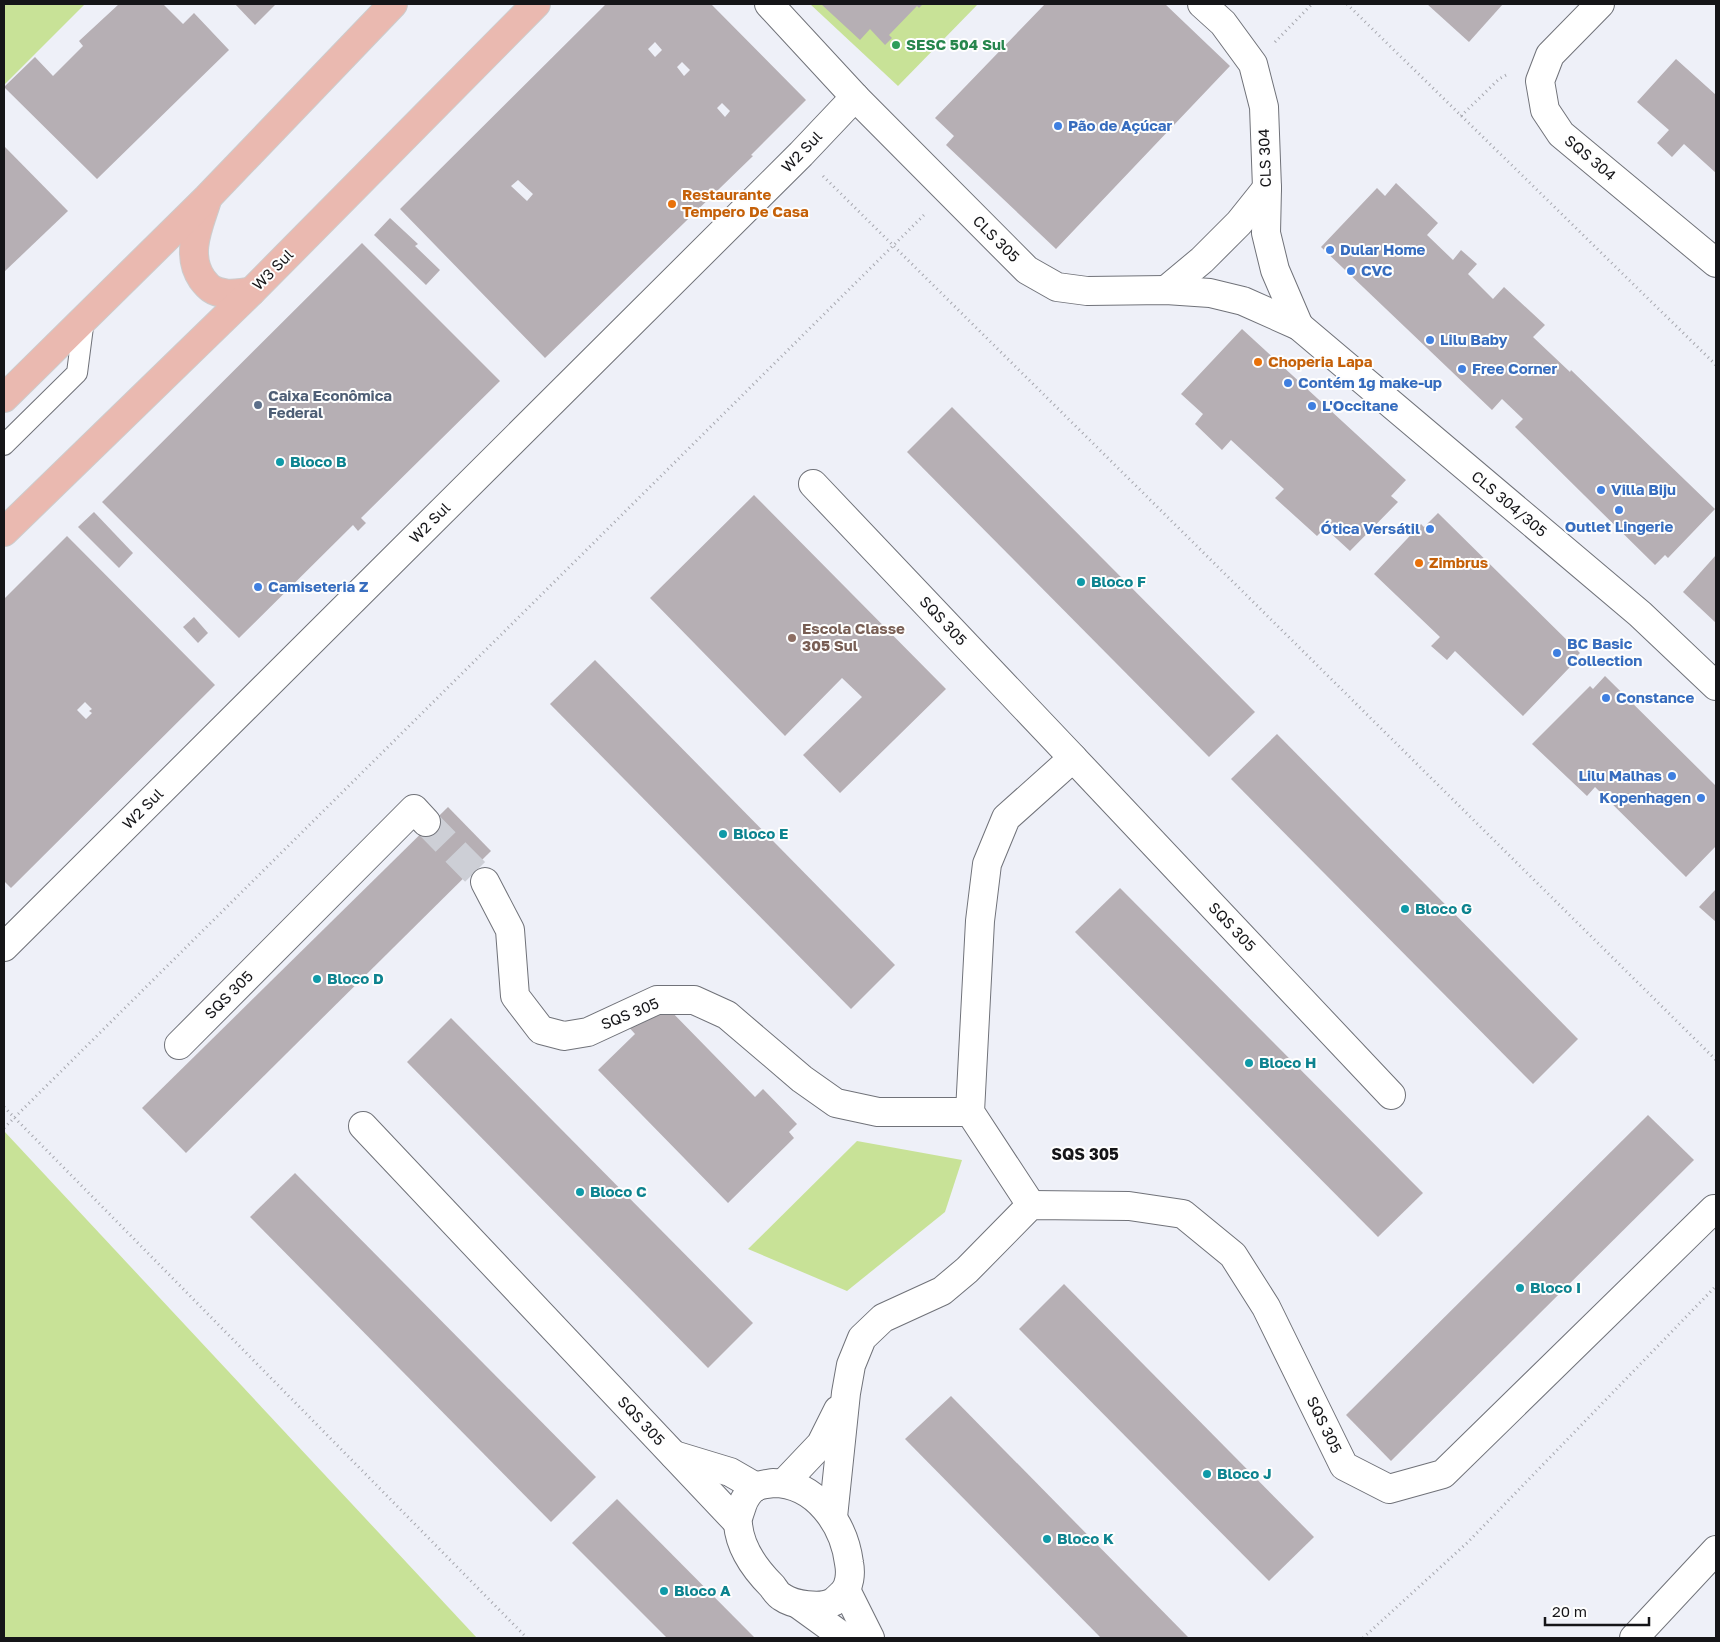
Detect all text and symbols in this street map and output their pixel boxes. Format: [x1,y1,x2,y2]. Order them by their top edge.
place label: SESC 504 Sul [906,35,1006,53]
marker: SESC 504 Sul [890,39,902,51]
place label: Pão de Açúcar [1068,116,1172,134]
marker: Pão de Açúcar [1052,120,1064,132]
street label: W2 Sul [777,127,825,176]
street label: CLS 304 [1254,128,1274,188]
street label: SQS 304 [1561,131,1620,184]
place label: Restaurante Tempero De Casa [682,185,809,220]
marker: Restaurante Tempero De Casa [666,198,678,210]
street label: CLS 305 [970,211,1024,265]
place label: Dular Home [1340,240,1426,258]
marker: Dular Home [1324,244,1336,256]
street label: W3 Sul [248,245,297,293]
place label: CVC [1361,261,1393,279]
marker: CVC [1345,265,1357,277]
place label: Lilu Baby [1440,330,1508,348]
marker: Lilu Baby [1424,334,1436,346]
place label: Choperia Lapa [1268,352,1373,370]
marker: Choperia Lapa [1252,356,1264,368]
place label: Free Corner [1472,359,1557,377]
marker: Free Corner [1456,363,1468,375]
place label: Contém 1g make-up [1298,373,1442,391]
marker: Contém 1g make-up [1282,377,1294,389]
place label: Caixa Econômica Federal [268,386,392,421]
place label: L'Occitane [1322,396,1399,414]
marker: Caixa Econômica Federal [252,399,264,411]
marker: L'Occitane [1306,400,1318,412]
place label: Bloco B [290,452,347,470]
marker: Bloco B [274,456,286,468]
street label: CLS 304/305 [1468,466,1551,540]
place label: Villa Biju [1611,480,1676,498]
marker: Villa Biju [1595,484,1607,496]
street label: W2 Sul [405,498,454,546]
marker: Outlet Lingerie [1613,504,1625,516]
place label: Outlet Lingerie [1565,517,1673,535]
place label: Ótica Versátil [1321,519,1420,537]
marker: Ótica Versátil [1424,523,1436,535]
place label: Zimbrus [1429,553,1488,571]
marker: Zimbrus [1413,557,1425,569]
place label: Bloco F [1091,572,1146,590]
marker: Bloco F [1075,576,1087,588]
place label: Camiseteria Z [268,577,368,595]
marker: Camiseteria Z [252,581,264,593]
street label: SQS 305 [916,592,971,649]
place label: Escola Classe 305 Sul [802,619,905,654]
marker: Escola Classe 305 Sul [786,632,798,644]
place label: BC Basic Collection [1567,634,1642,669]
marker: BC Basic Collection [1551,647,1563,659]
place label: Constance [1616,688,1694,706]
marker: Constance [1600,692,1612,704]
place label: Lilu Malhas [1578,766,1662,784]
marker: Lilu Malhas [1666,770,1678,782]
street label: W2 Sul [118,784,167,832]
place label: Kopenhagen [1599,788,1691,806]
marker: Kopenhagen [1695,792,1707,804]
place label: Bloco E [733,824,788,842]
marker: Bloco E [717,828,729,840]
street label: SQS 305 [1205,898,1260,955]
place label: Bloco G [1415,899,1472,917]
marker: Bloco G [1399,903,1411,915]
street label: SQS 305 [200,966,256,1022]
place label: Bloco D [327,969,384,987]
marker: Bloco D [311,973,323,985]
street label: SQS 305 [598,993,661,1033]
place label: Bloco H [1259,1053,1316,1071]
marker: Bloco H [1243,1057,1255,1069]
district label: SQS 305 [1051,1144,1119,1164]
place label: Bloco C [590,1182,647,1200]
marker: Bloco C [574,1186,586,1198]
place label: Bloco I [1530,1278,1581,1296]
marker: Bloco I [1514,1282,1526,1294]
street label: SQS 305 [614,1392,669,1449]
street label: SQS 305 [1303,1393,1346,1456]
place label: Bloco J [1217,1464,1271,1482]
marker: Bloco J [1201,1468,1213,1480]
place label: Bloco K [1057,1529,1114,1547]
marker: Bloco K [1041,1533,1053,1545]
place label: Bloco A [674,1581,731,1599]
marker: Bloco A [658,1585,670,1597]
scale bar [1545,1594,1649,1626]
text: 20 m [1552,1602,1587,1620]

